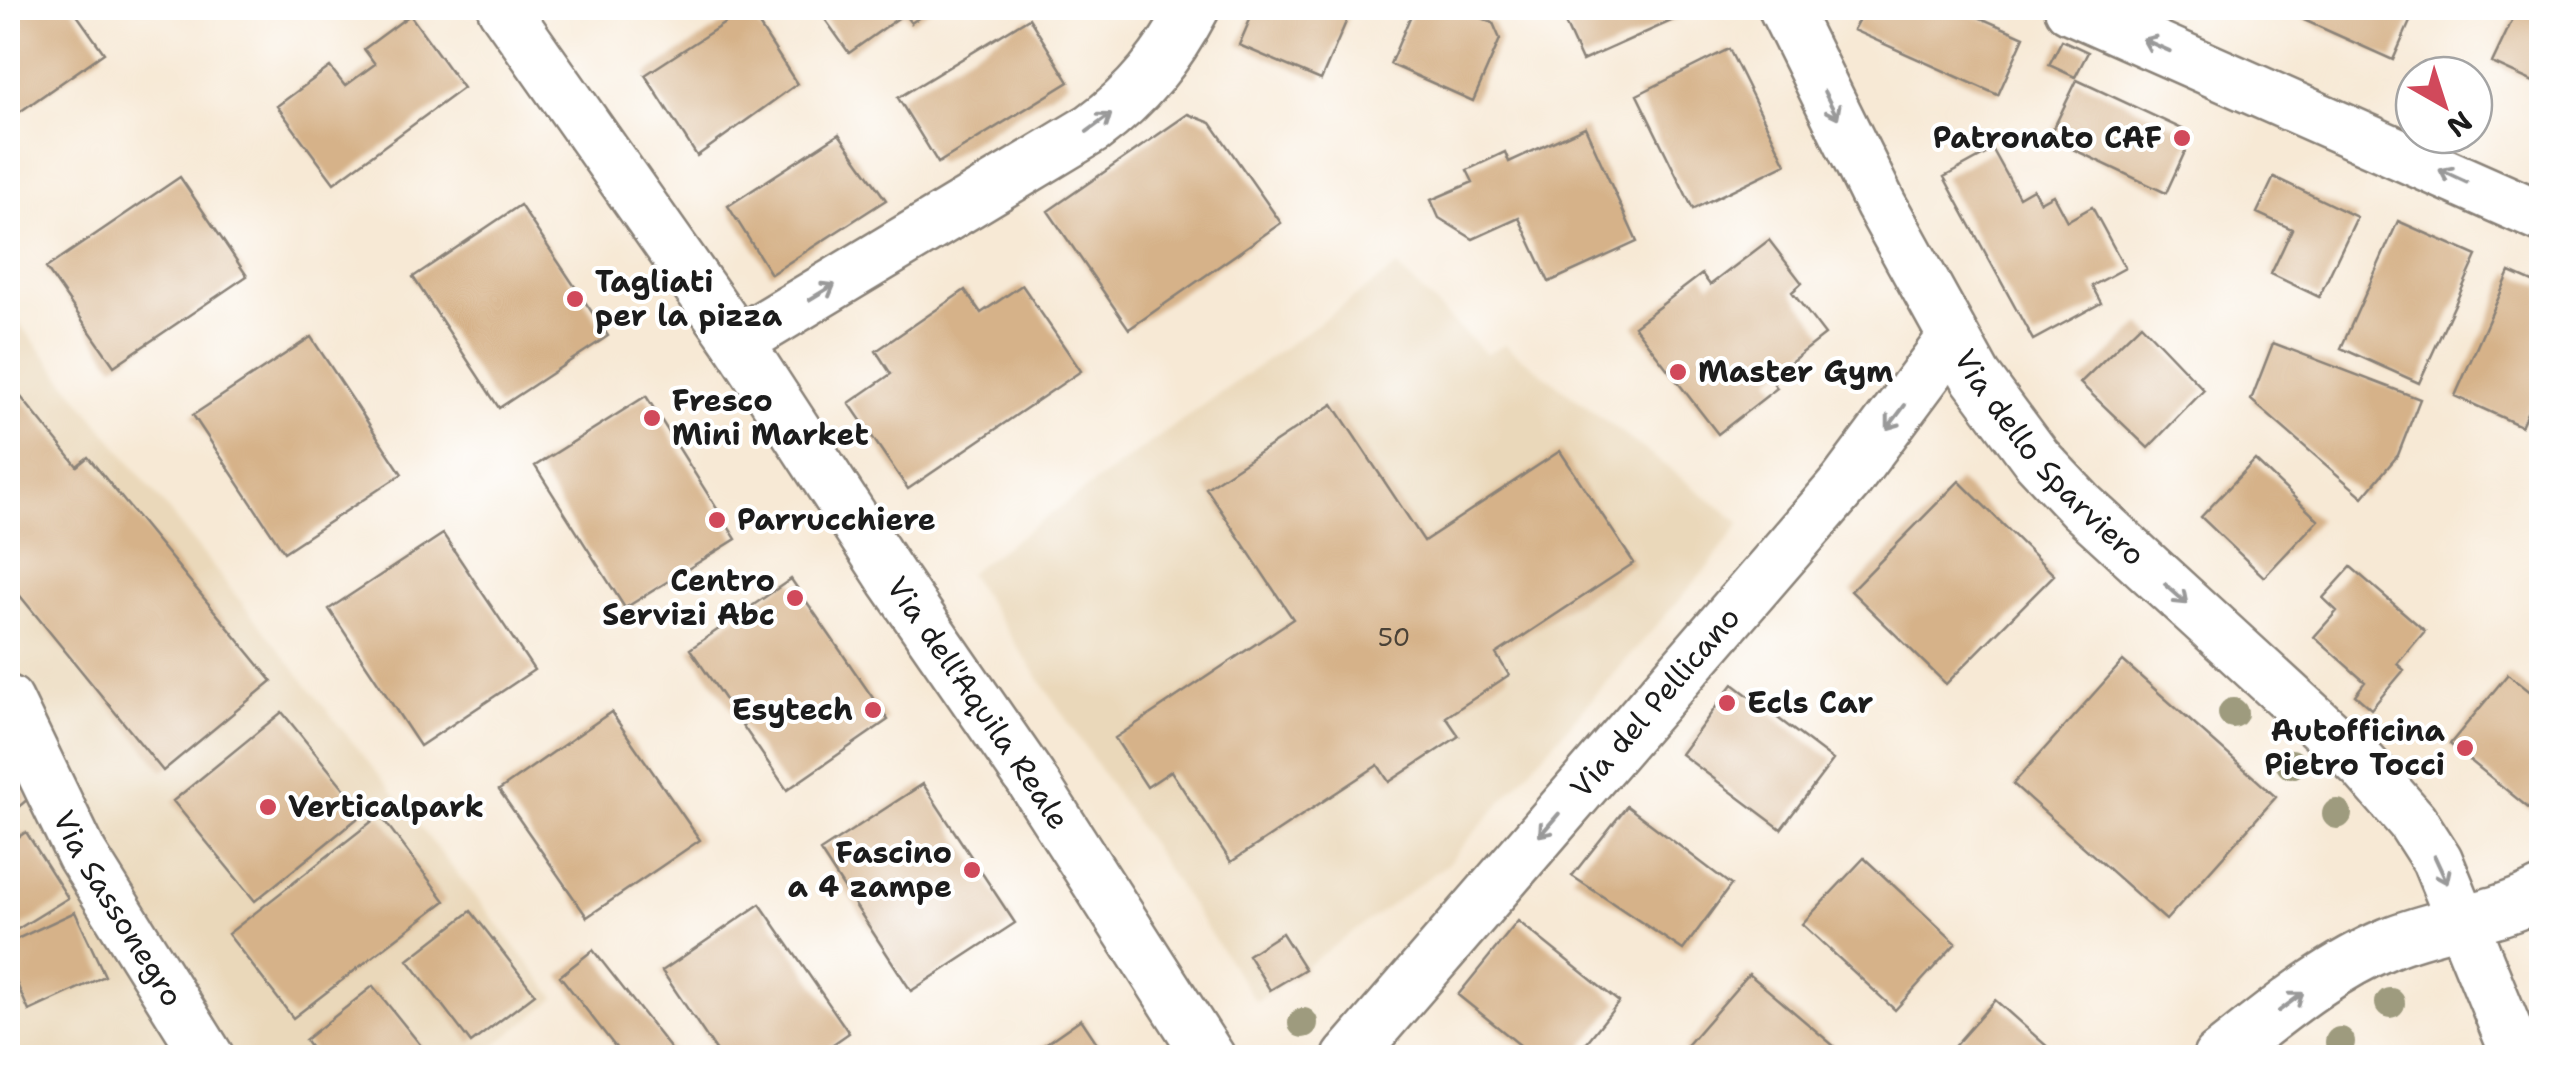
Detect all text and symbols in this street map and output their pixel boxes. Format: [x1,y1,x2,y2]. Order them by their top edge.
one-way arrow [2141,35,2172,53]
north arrow [2394,55,2494,155]
one-way arrow [1822,90,1841,120]
text: N [2439,103,2480,146]
one-way arrow [1085,113,1113,134]
place label: Patronato CAF [1933,117,2162,158]
marker: Patronato CAF [2171,127,2193,149]
one-way arrow [2438,166,2469,184]
place label: Tagliati per la pizza [595,261,783,336]
one-way arrow [807,282,836,302]
marker: Tagliati per la pizza [564,288,586,310]
street label: Via dello Sparviero [1945,342,2154,575]
place label: Master Gym [1698,351,1893,392]
marker: Master Gym [1667,361,1689,383]
place label: Fresco Mini Market [672,380,869,455]
one-way arrow [1886,403,1907,430]
marker: Fresco Mini Market [641,407,663,429]
place label: Parrucchiere [737,499,936,540]
marker: Parrucchiere [706,509,728,531]
place label: Centro Servizi Abc [602,560,775,635]
street label: Via dell'Aquila Reale [877,568,1079,837]
one-way arrow [2163,582,2189,606]
marker: Centro Servizi Abc [784,587,806,609]
street label: Via del Pellicano [1561,598,1749,806]
house number: 50 [1378,620,1410,654]
place label: Ecls Car [1747,682,1873,723]
place label: Esytech [732,689,853,730]
marker: Ecls Car [1716,692,1738,714]
marker: Esytech [862,699,884,721]
place label: Autofficina Pietro Tocci [2264,710,2446,785]
marker: Autofficina Pietro Tocci [2454,737,2476,759]
place label: Verticalpark [288,786,484,827]
marker: Verticalpark [257,796,279,818]
street label: Via Sassonegro [44,803,193,1014]
one-way arrow [1539,811,1561,837]
place label: Fascino a 4 zampe [787,832,952,907]
one-way arrow [2432,854,2451,884]
marker: Fascino a 4 zampe [961,859,983,881]
one-way arrow [2277,991,2304,1012]

